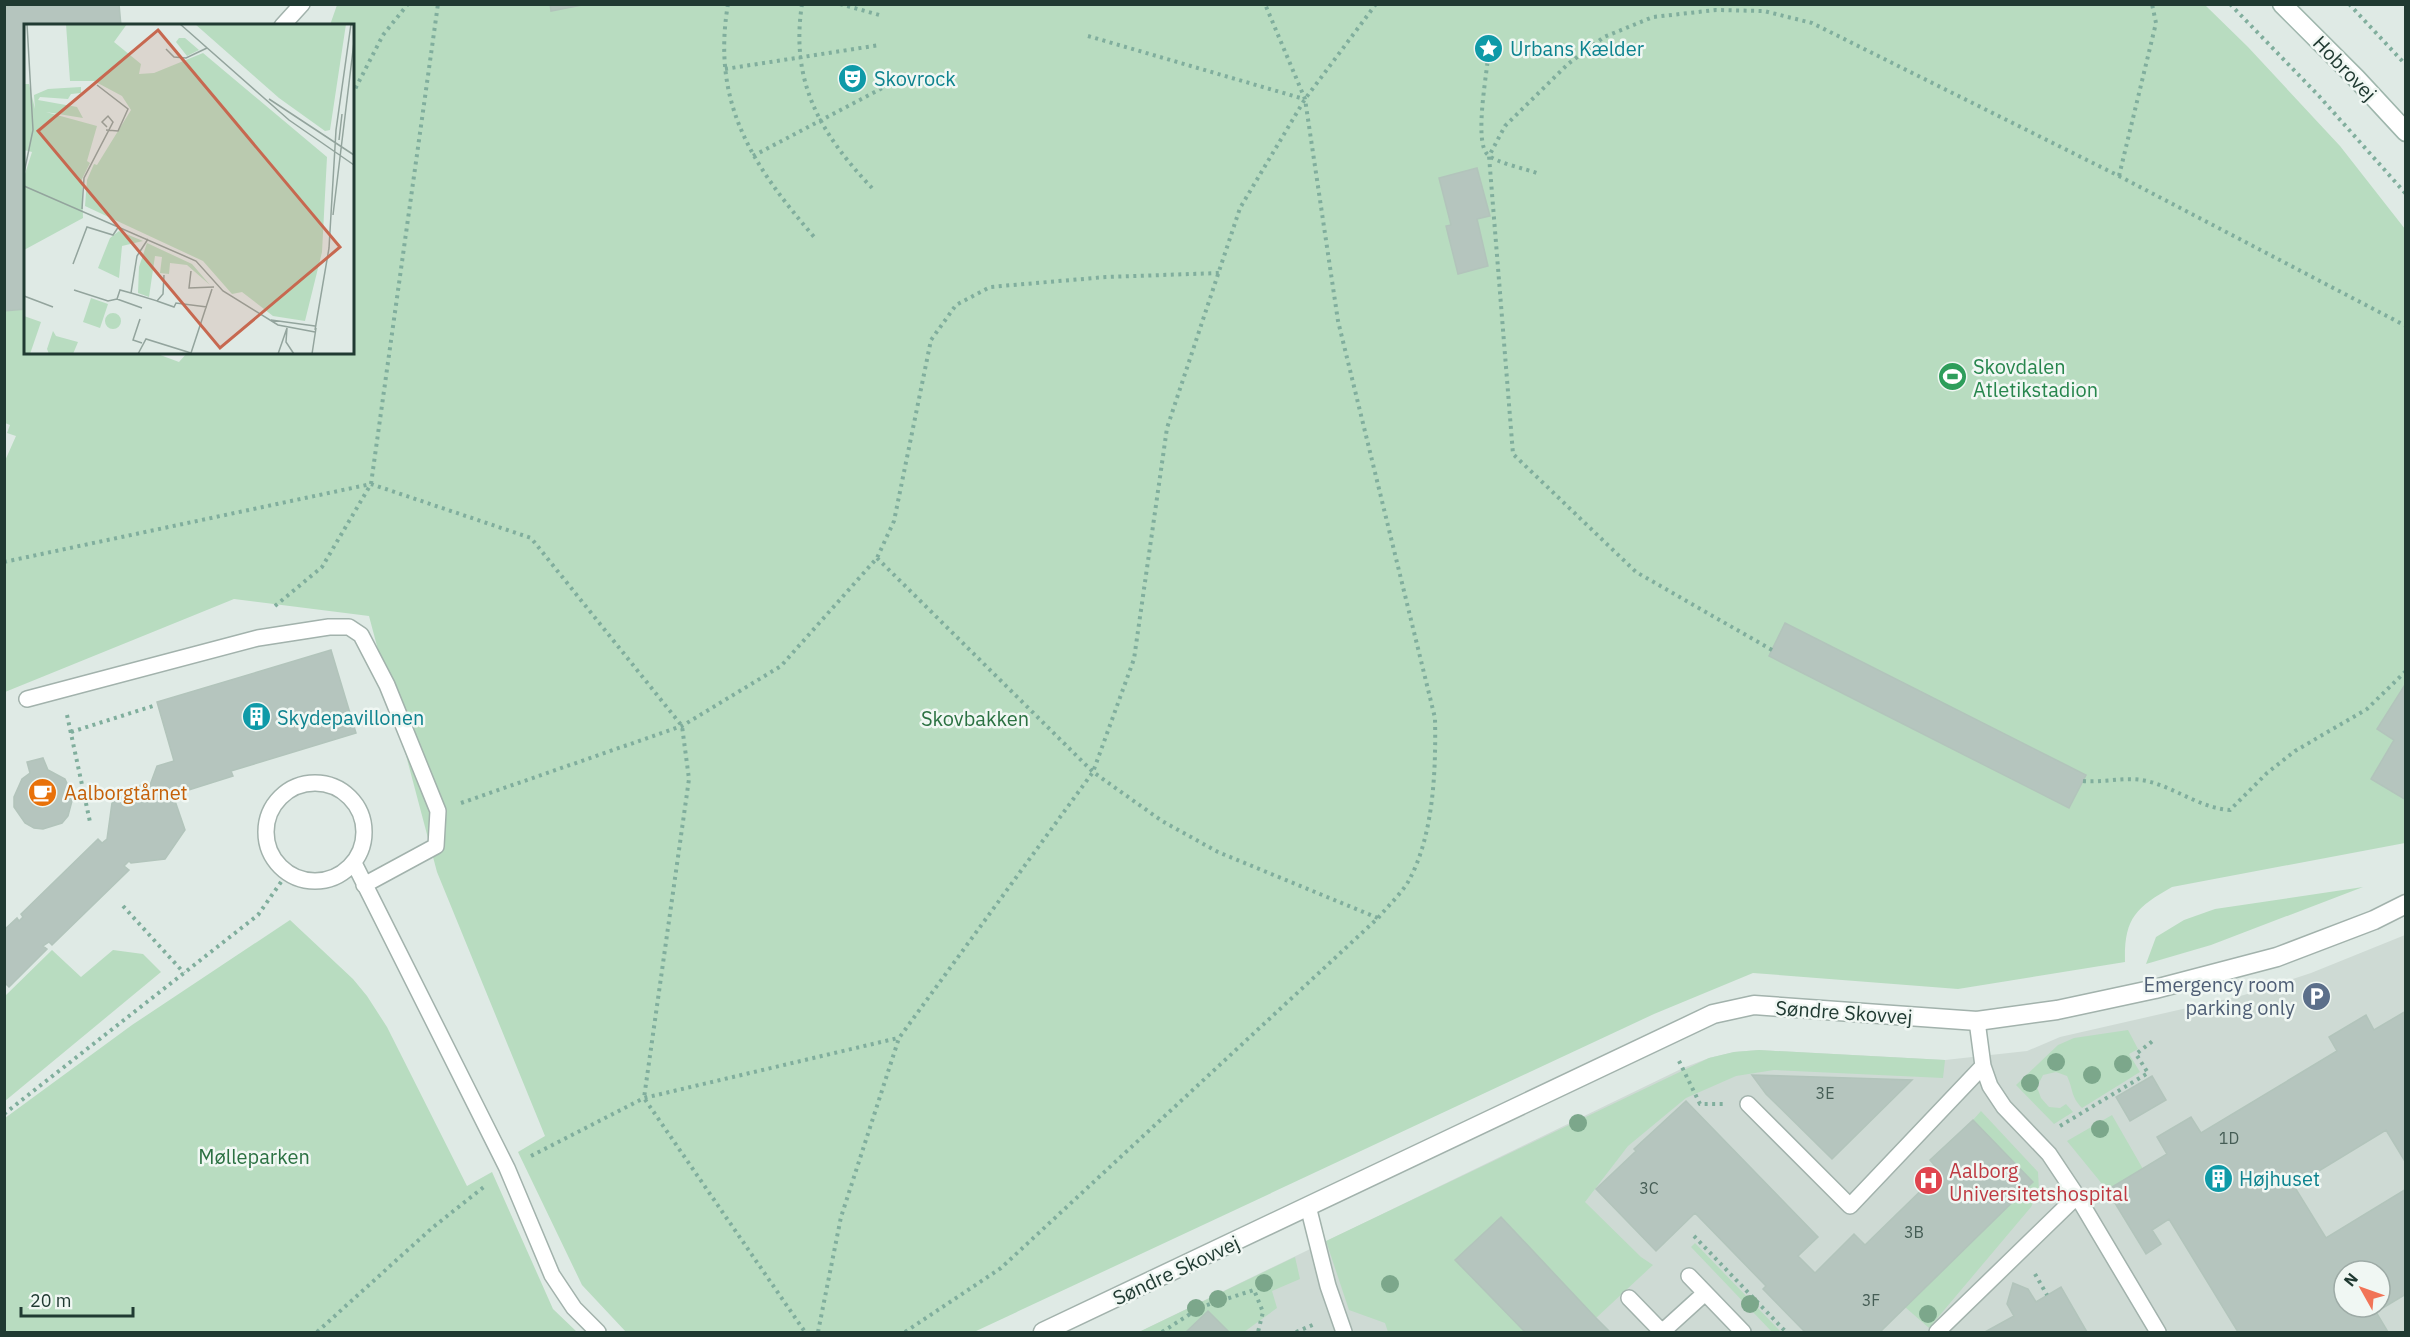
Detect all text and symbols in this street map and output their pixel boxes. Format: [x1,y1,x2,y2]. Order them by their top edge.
inset map [24,24,354,354]
street label: Hobrovej [2307,30,2383,106]
place icon: Urbans Kælder [1473,32,1505,64]
place label: Urbans Kælder [1510,35,1644,62]
theatre icon: Skovrock [837,62,869,94]
place label: Skovrock [874,65,956,92]
place label: Skovdalen Atletikstadion [1973,353,2098,403]
sports icon: Skovdalen Atletikstadion [1936,361,1968,393]
building icon: Skydepavillonen [240,701,272,733]
place label: Skydepavillonen [277,704,424,731]
park label: Skovbakken [921,705,1029,732]
cafe icon: Aalborgtårnet [27,776,59,808]
place label: Aalborgtårnet [64,779,188,806]
place label: Emergency room parking only [2143,971,2295,1021]
parking icon: Emergency room parking only [2300,980,2332,1012]
street label: Søndre Skovvej [1775,994,1913,1030]
house number: 3E [1816,1083,1834,1103]
house number: 1D [2219,1128,2239,1148]
park label: Mølleparken [198,1143,310,1170]
place label: Aalborg Universitetshospital [1949,1157,2128,1207]
building icon: Højhuset [2202,1162,2234,1194]
hospital icon: Aalborg Universitetshospital [1912,1165,1944,1197]
place label: Højhuset [2239,1165,2320,1192]
house number: 3C [1639,1178,1659,1198]
house number: 3B [1904,1222,1924,1242]
street label: Søndre Skovvej [1108,1229,1244,1311]
north arrow [2332,1259,2392,1319]
text: N [2339,1268,2362,1290]
scale bar [21,1280,134,1318]
text: 20 m [30,1289,72,1312]
house number: 3F [1862,1290,1880,1310]

